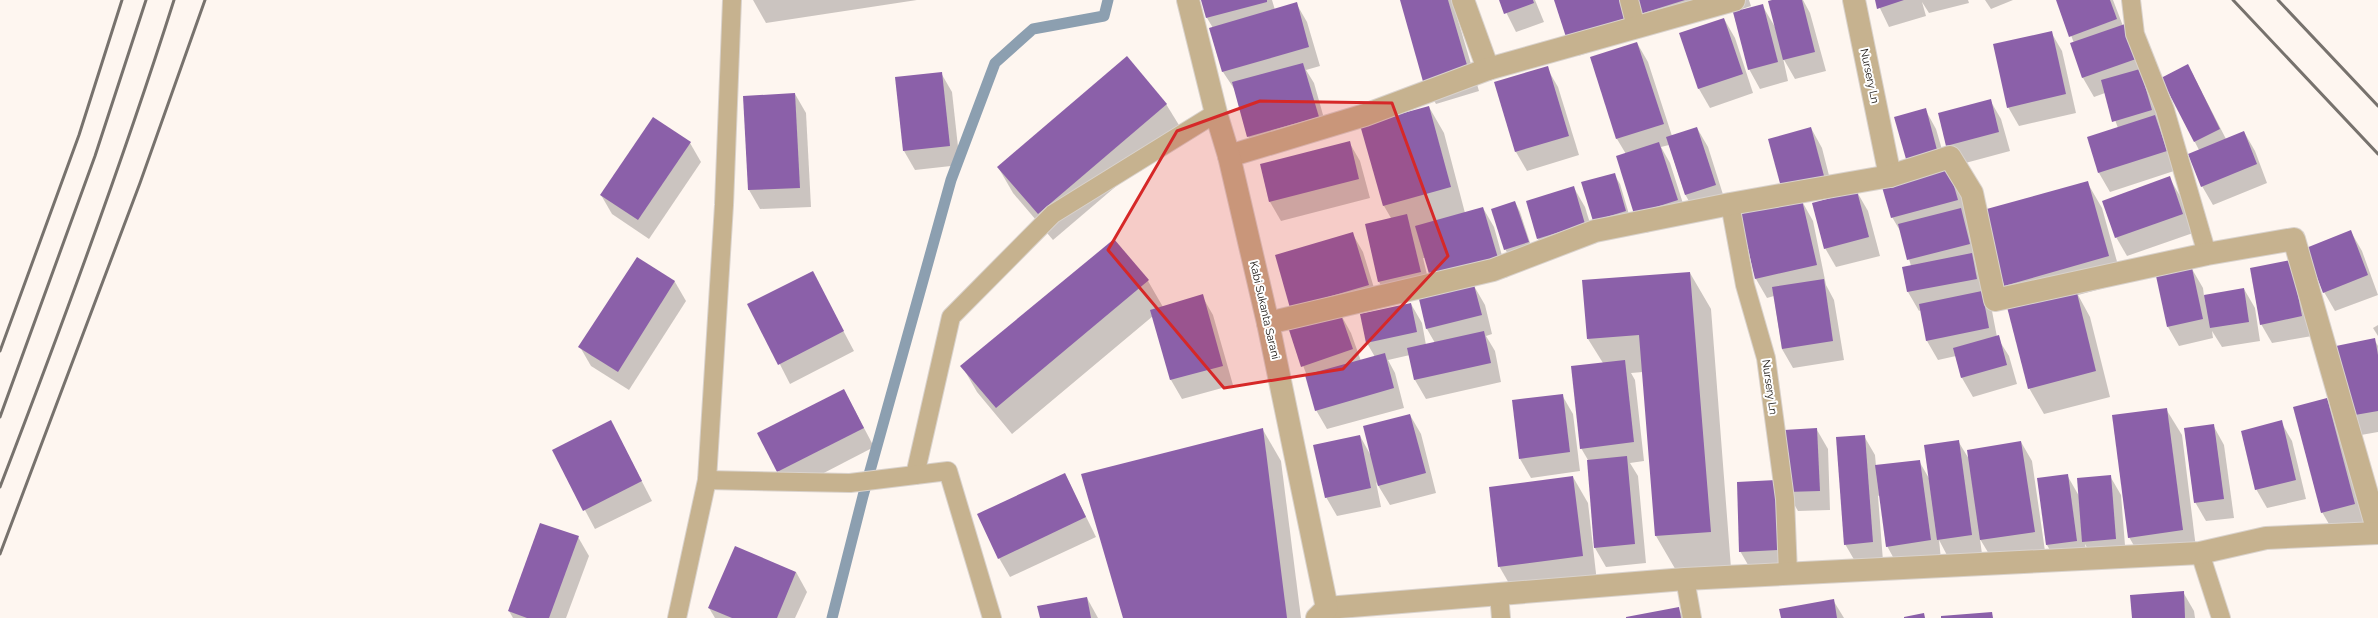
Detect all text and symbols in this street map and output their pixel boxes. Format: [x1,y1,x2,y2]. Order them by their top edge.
street label: Nursery Ln [1857,47,1882,105]
street label: Kabi Sukanta Sarani [1247,260,1282,360]
street label: Nursery Ln [1759,359,1780,416]

